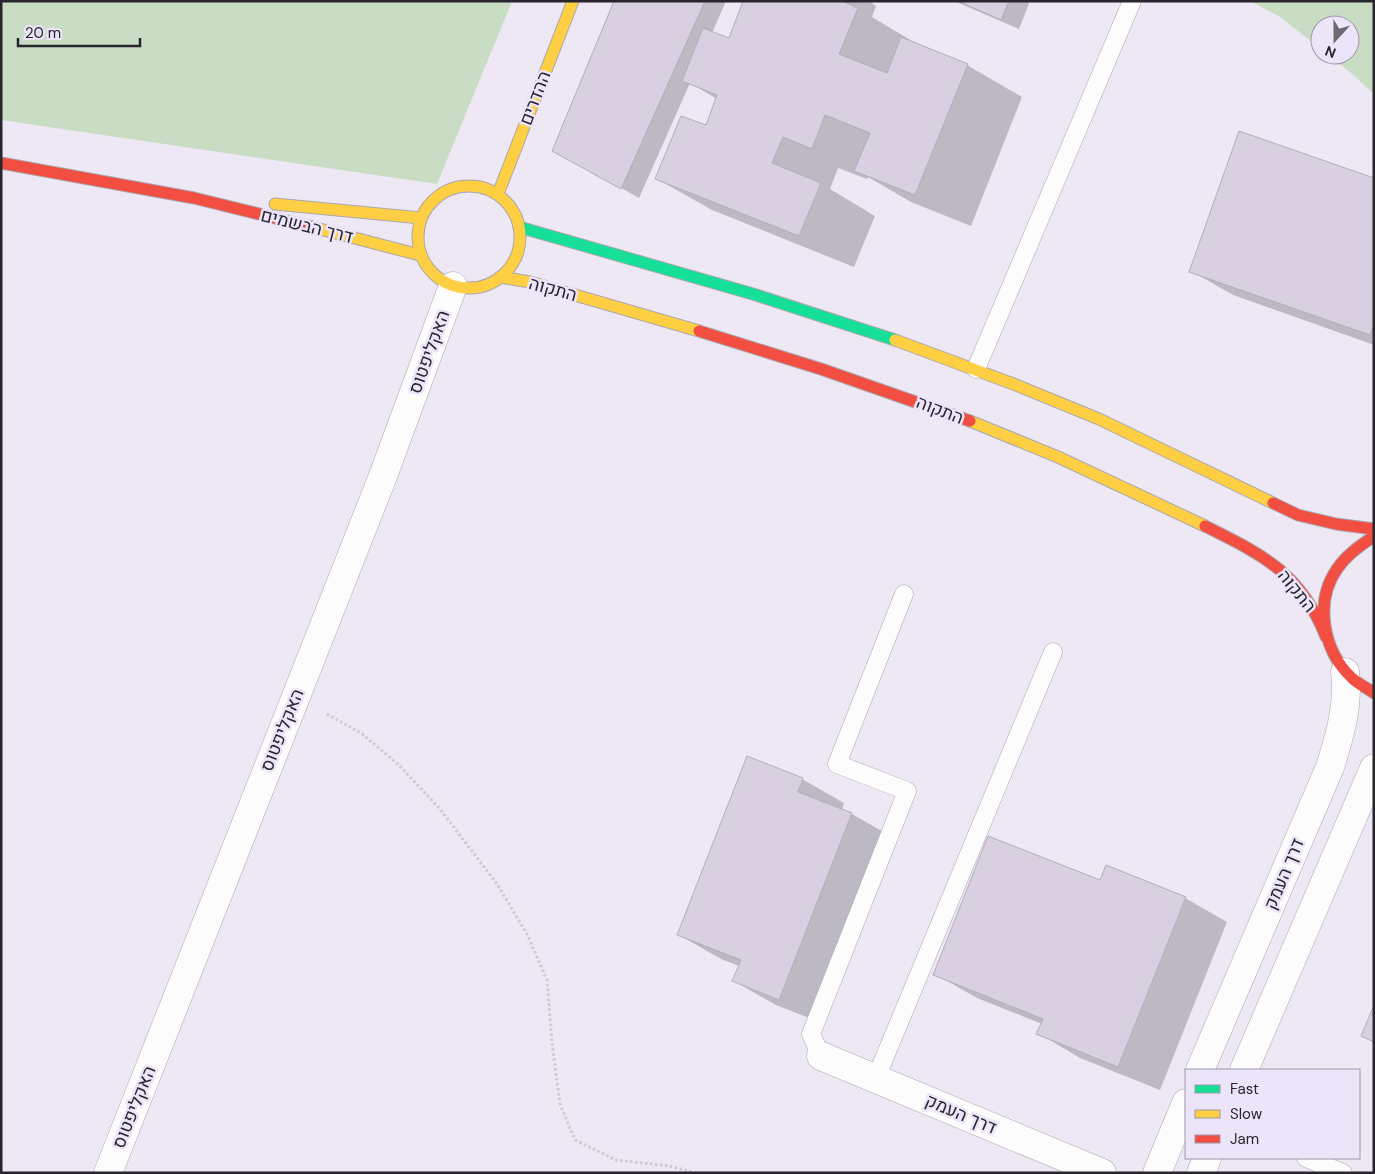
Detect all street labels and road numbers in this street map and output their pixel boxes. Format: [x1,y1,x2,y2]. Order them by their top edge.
street label: ההדרים [514,67,556,129]
street label: דרך הבשמים [258,203,356,249]
street label: התקוה [526,271,580,307]
street label: האקליפטוס [403,307,455,397]
street label: התקוה [913,390,967,430]
street label: התקוה [1272,564,1322,618]
street label: האקליפטוס [255,685,309,775]
street label: דרך העמק [1258,835,1310,913]
street label: האקליפטוס [107,1062,161,1152]
street label: דרך העמק [922,1088,1000,1140]

